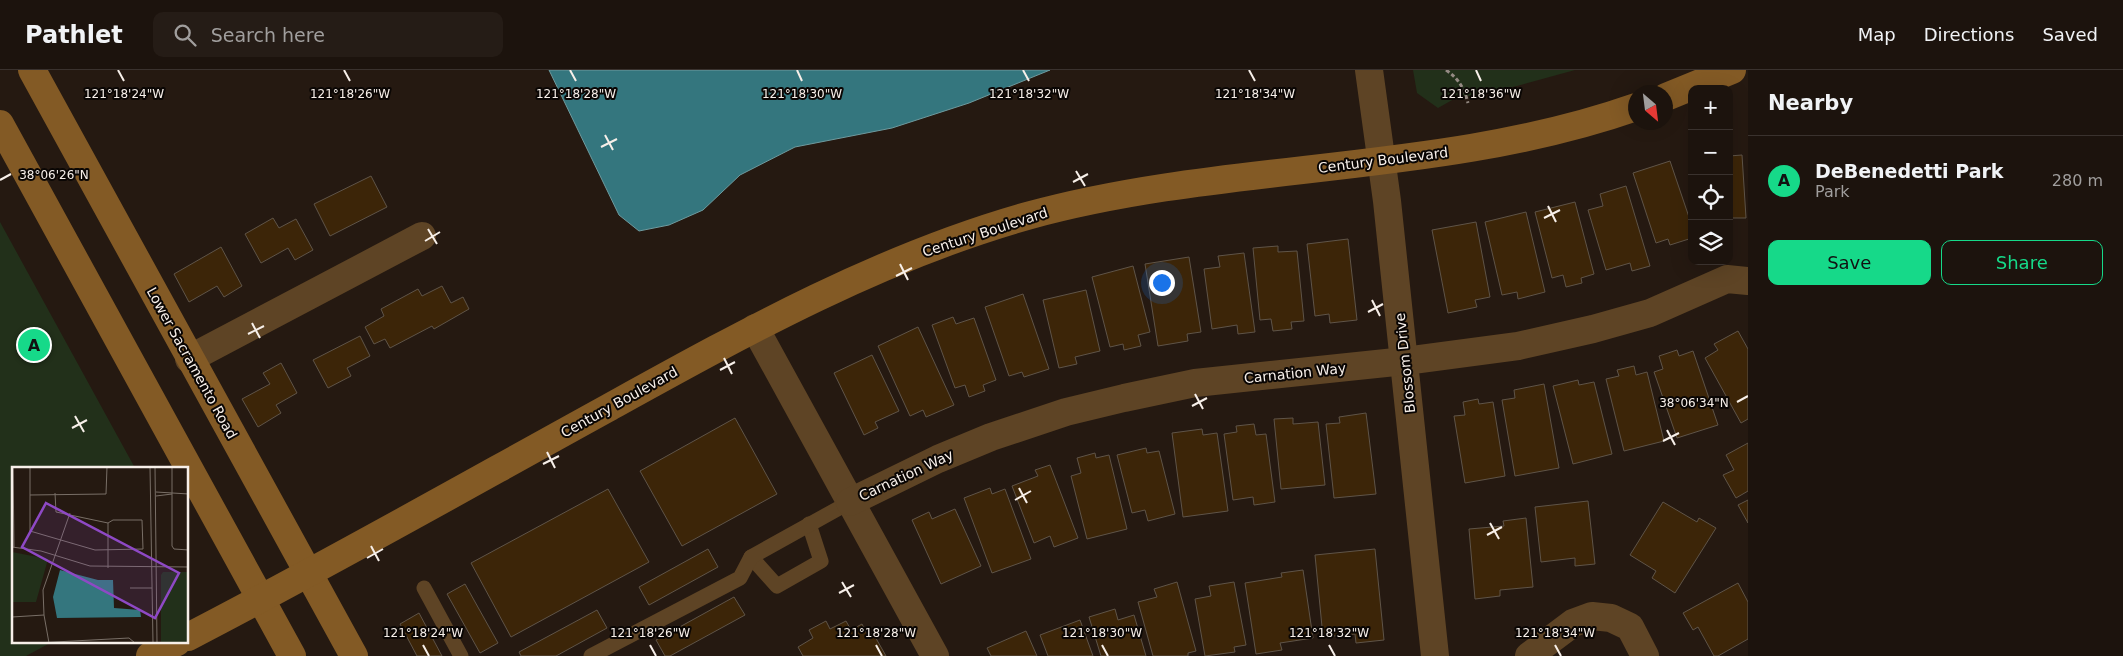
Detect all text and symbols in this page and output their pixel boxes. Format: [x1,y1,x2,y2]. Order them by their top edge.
search box [153,12,503,57]
text: Pathlet [25,21,123,49]
icon: search [171,21,199,49]
text: Search here [211,24,325,46]
text: Map [1858,24,1896,45]
text: Directions [1924,24,2014,45]
text: Saved [2042,24,2098,45]
north arrow [1628,85,1673,130]
map controls [1688,85,1733,265]
button: + [1688,85,1733,130]
text: 121°18'24"W [84,87,164,101]
text: 121°18'26"W [310,87,390,101]
text: 121°18'28"W [536,87,616,101]
text: 121°18'30"W [762,87,842,101]
text: 121°18'32"W [989,87,1069,101]
text: 121°18'34"W [1215,87,1295,101]
text: 121°18'36"W [1441,87,1521,101]
text: Nearby [1768,91,1853,115]
button: − [1688,130,1733,175]
street label: Century Boulevard [1317,144,1449,176]
text: DeBenedetti Park [1815,160,2003,182]
text: 38°06'26"N [19,168,89,182]
text: A [1778,171,1790,190]
text: 280 m [2052,171,2103,190]
button: locate [1688,175,1733,220]
text: Park [1815,182,1850,201]
street label: Century Boulevard [920,204,1050,260]
button: layers [1688,220,1733,265]
button: Save [1768,240,1931,285]
button: Share [1941,240,2103,285]
your location [1149,270,1175,296]
street label: Lower Sacramento Road [144,284,240,442]
street label: Blossom Drive [1392,312,1418,414]
pin: A [18,326,50,364]
street label: Carnation Way [1243,360,1347,386]
street label: Century Boulevard [558,363,680,441]
text: 38°06'34"N [1659,396,1729,410]
street label: Carnation Way [856,446,956,504]
inset map [12,467,189,644]
text: 121°18'24"W [383,626,463,640]
text: 121°18'26"W [610,626,690,640]
text: 121°18'28"W [836,626,916,640]
text: 121°18'30"W [1062,626,1142,640]
text: 121°18'32"W [1289,626,1369,640]
text: 121°18'34"W [1515,626,1595,640]

